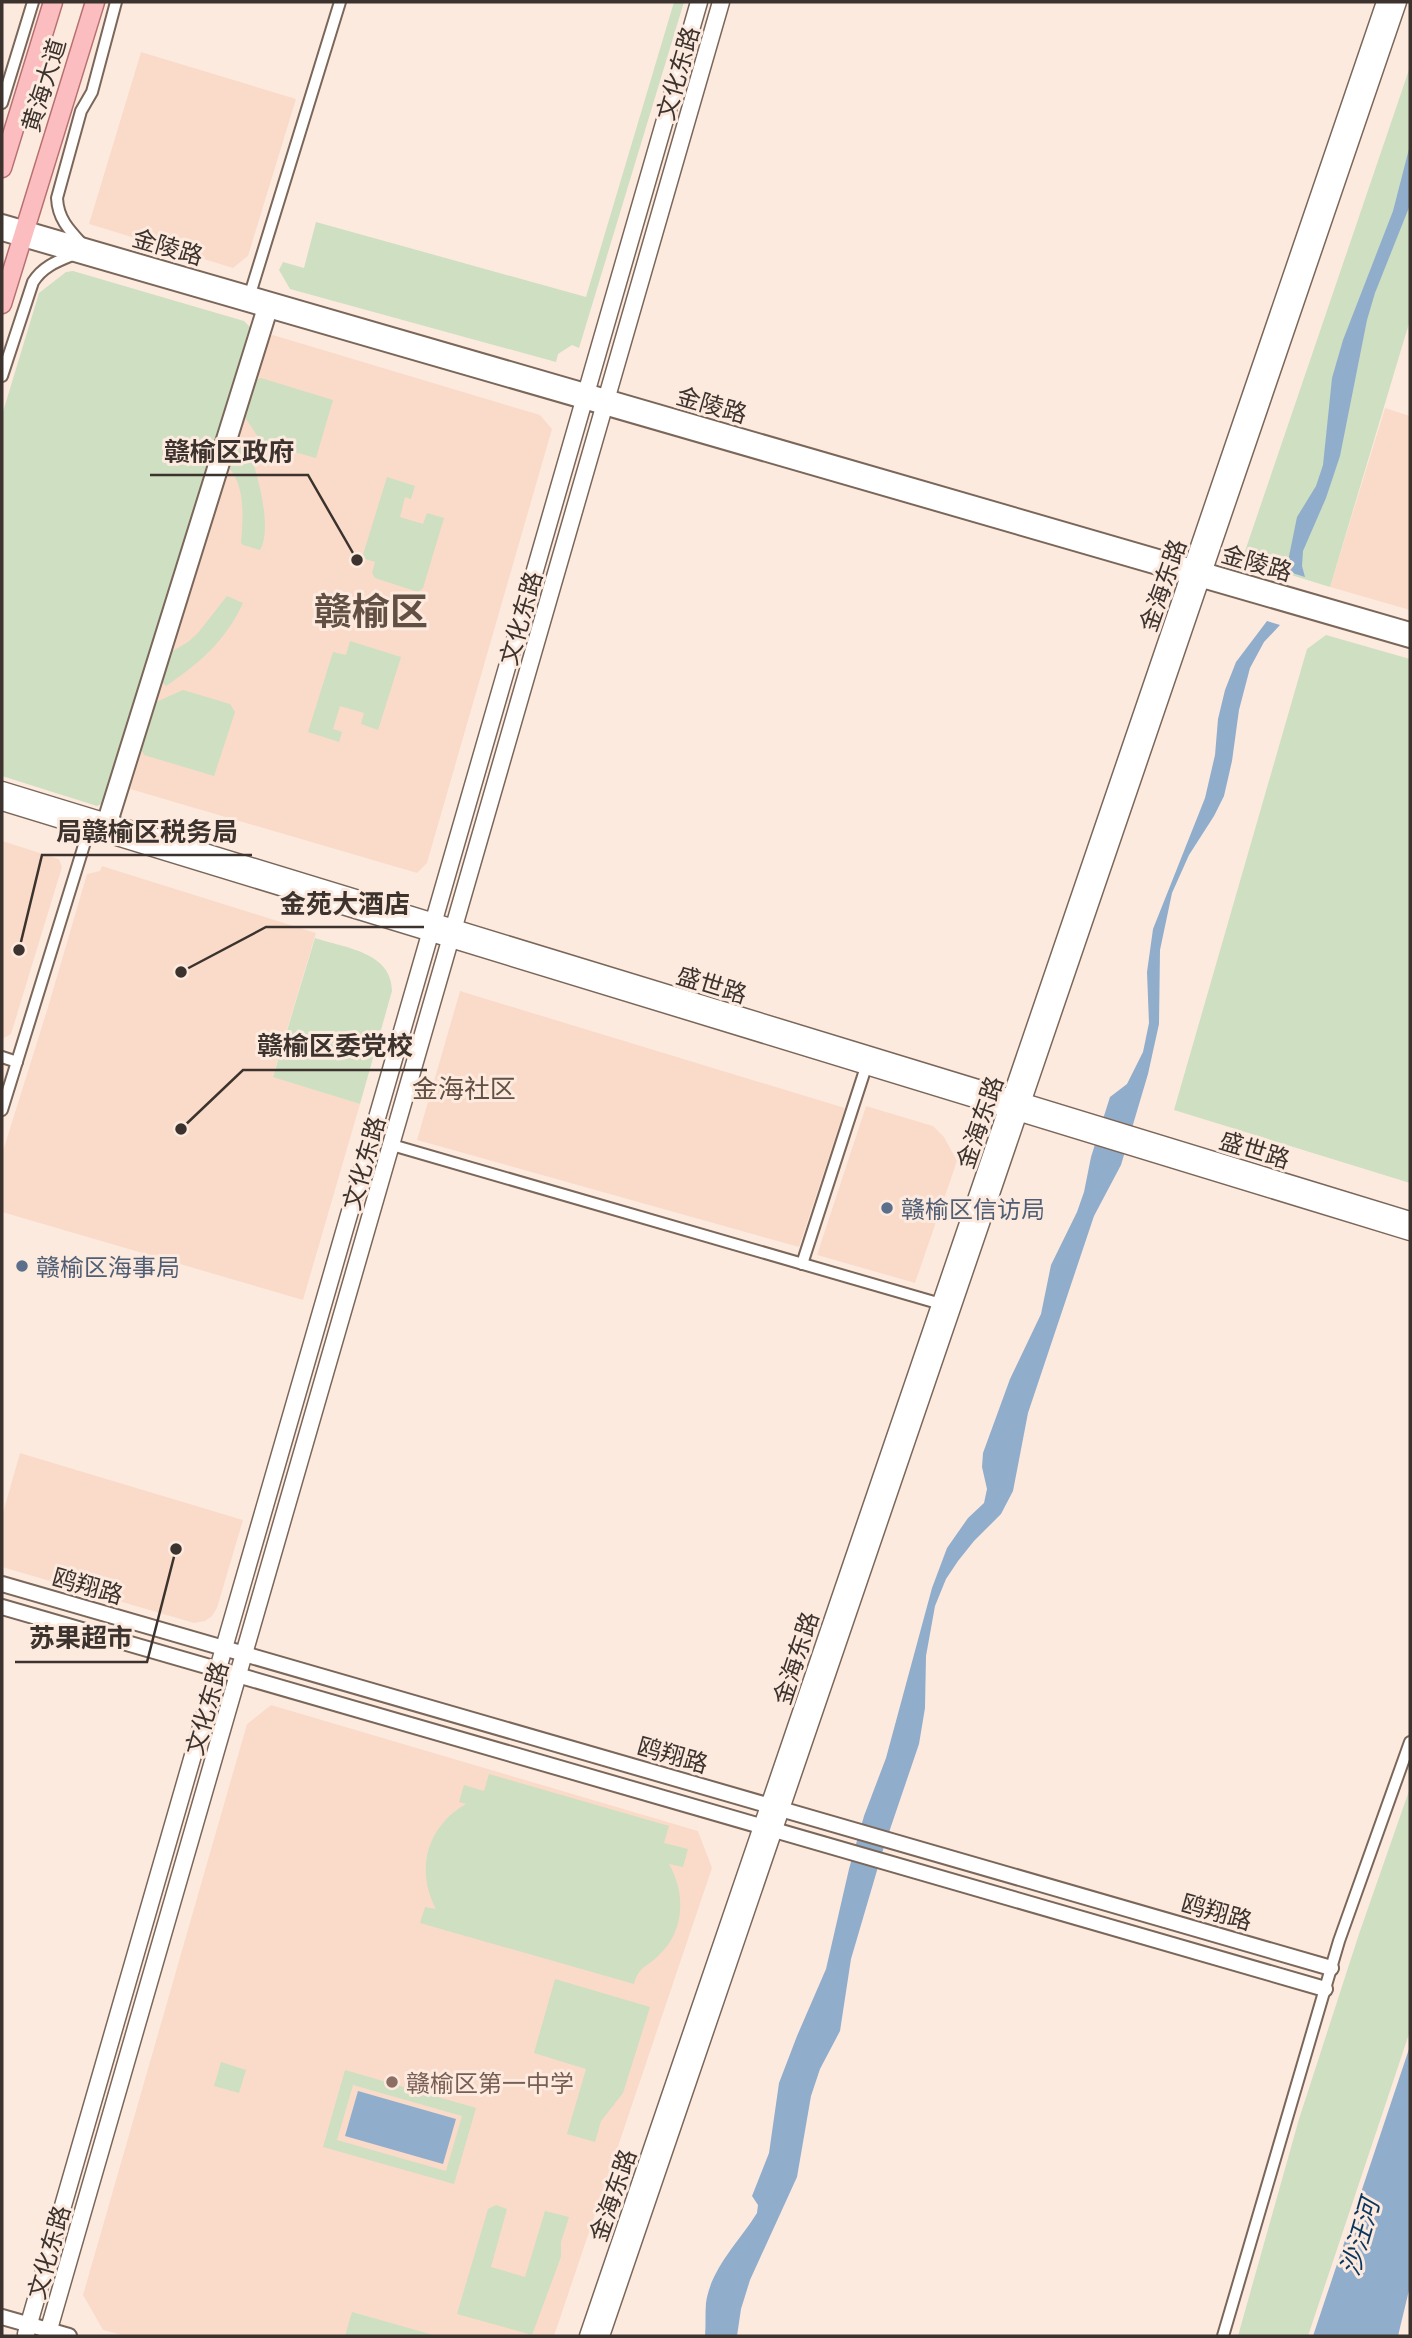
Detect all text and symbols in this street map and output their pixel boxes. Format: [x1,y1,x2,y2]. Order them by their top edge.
street label: 文化东路 [648,22,706,124]
street label: 黄海大道 [13,34,73,136]
street label: 金陵路 [129,220,207,272]
street label: 金陵路 [673,378,751,430]
callout: 赣榆区政府 [150,428,308,475]
text: 赣榆区政府 [164,433,294,469]
street label: 金海东路 [1131,534,1193,636]
street label: 金陵路 [1218,536,1296,588]
street label: 文化东路 [491,567,549,669]
district label: 赣榆区 [314,584,428,636]
callout: 局赣榆区税务局 [42,808,252,855]
text: 局赣榆区税务局 [56,813,238,849]
callout: 金苑大酒店 [266,880,424,927]
text: 金苑大酒店 [280,885,410,921]
street label: 盛世路 [673,958,751,1010]
callout: 赣榆区委党校 [243,1023,427,1070]
text: 赣榆区委党校 [257,1027,413,1063]
district label: 金海社区 [412,1070,516,1106]
street label: 金海东路 [948,1071,1010,1173]
street label: 文化东路 [334,1112,392,1214]
street label: 盛世路 [1216,1123,1294,1175]
place label: 赣榆区信访局 [901,1192,1045,1225]
marker: 赣榆区信访局 [879,1200,895,1216]
place label: 赣榆区海事局 [36,1250,180,1283]
marker: 赣榆区海事局 [14,1258,30,1274]
street label: 鸥翔路 [49,1559,127,1611]
street label: 金海东路 [764,1607,826,1709]
callout: 苏果超市 [15,1615,147,1662]
text: 苏果超市 [29,1619,133,1655]
street label: 文化东路 [177,1657,235,1759]
street label: 鸥翔路 [634,1728,712,1780]
street label: 鸥翔路 [1178,1885,1256,1937]
place label: 赣榆区第一中学 [406,2066,574,2099]
marker: 赣榆区第一中学 [384,2074,400,2090]
street label: 金海东路 [581,2144,643,2246]
water label: 沙汪河 [1331,2190,1388,2279]
street label: 文化东路 [19,2201,77,2303]

